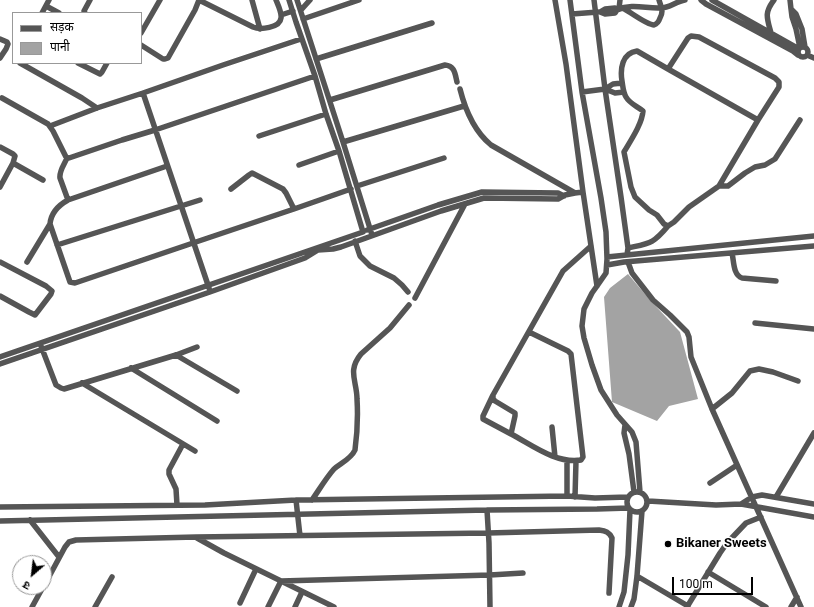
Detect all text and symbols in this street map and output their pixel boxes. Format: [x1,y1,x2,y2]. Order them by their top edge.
legend [12,12,142,64]
text: सड़क [50,20,74,34]
text: पानी [50,40,70,54]
place label: Bikaner Sweets [676,536,767,552]
marker: Bikaner Sweets [663,539,673,549]
north arrow [12,555,52,595]
scale bar [674,569,755,595]
text: 100 m [679,577,713,591]
text: उ [21,578,32,592]

